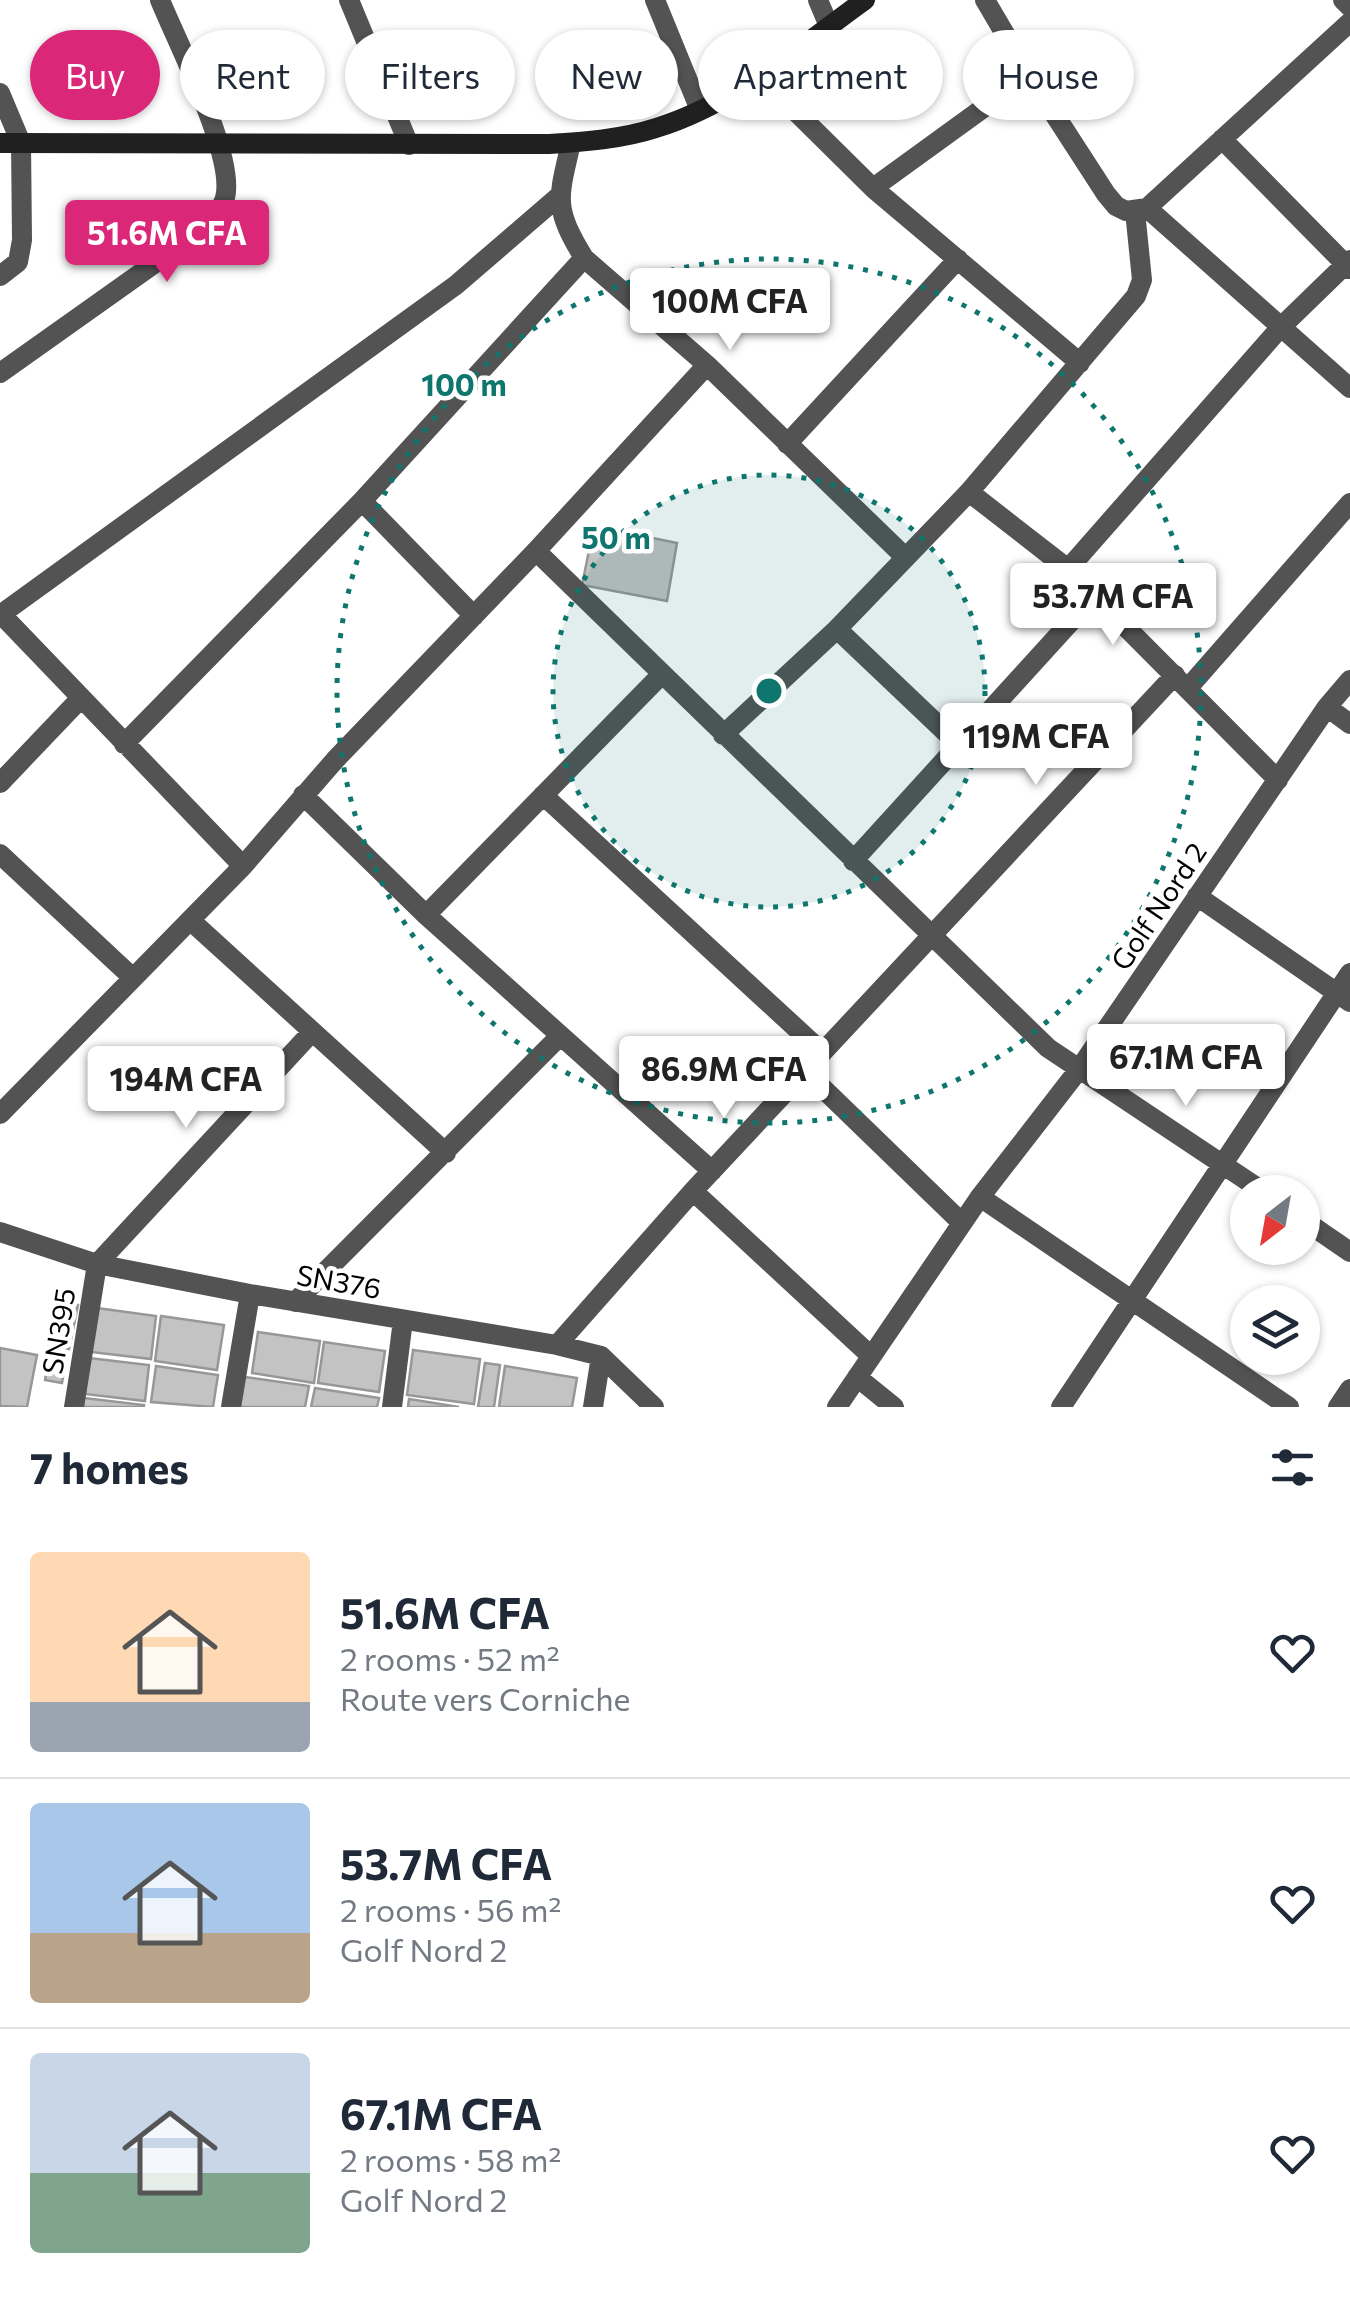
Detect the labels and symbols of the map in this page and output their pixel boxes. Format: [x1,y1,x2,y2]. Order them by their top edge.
pin: 51.6M CFA [53,200,281,285]
pin: 100M CFA [627,268,833,353]
text: 100 m [421,365,507,402]
text: 50 m [581,518,651,555]
pin: 53.7M CFA [999,563,1227,648]
centre of rings [751,673,787,709]
pin: 119M CFA [933,703,1139,788]
street label: Golf Nord 2 [1103,836,1213,976]
pin: 67.1M CFA [1072,1024,1300,1109]
pin: 86.9M CFA [610,1036,838,1121]
pin: 194M CFA [83,1046,289,1131]
north arrow [1230,1175,1320,1265]
street label: SN376 [294,1257,384,1305]
street label: SN395 [34,1286,82,1376]

